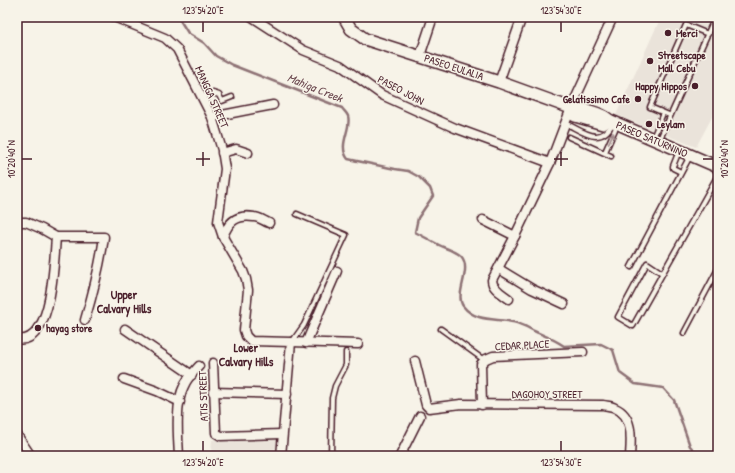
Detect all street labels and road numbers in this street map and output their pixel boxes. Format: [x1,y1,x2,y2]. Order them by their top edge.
street label: PASEO EULALIA [423,51,486,83]
street label: MANGGA STREET [192,64,232,131]
street label: PASEO JOHN [375,72,427,108]
street label: PASEO SATURNINO [614,118,690,160]
street label: CEDAR PLACE [494,337,550,353]
street label: ATIS STREET [195,370,211,422]
street label: DAGOHOY STREET [512,387,583,401]

